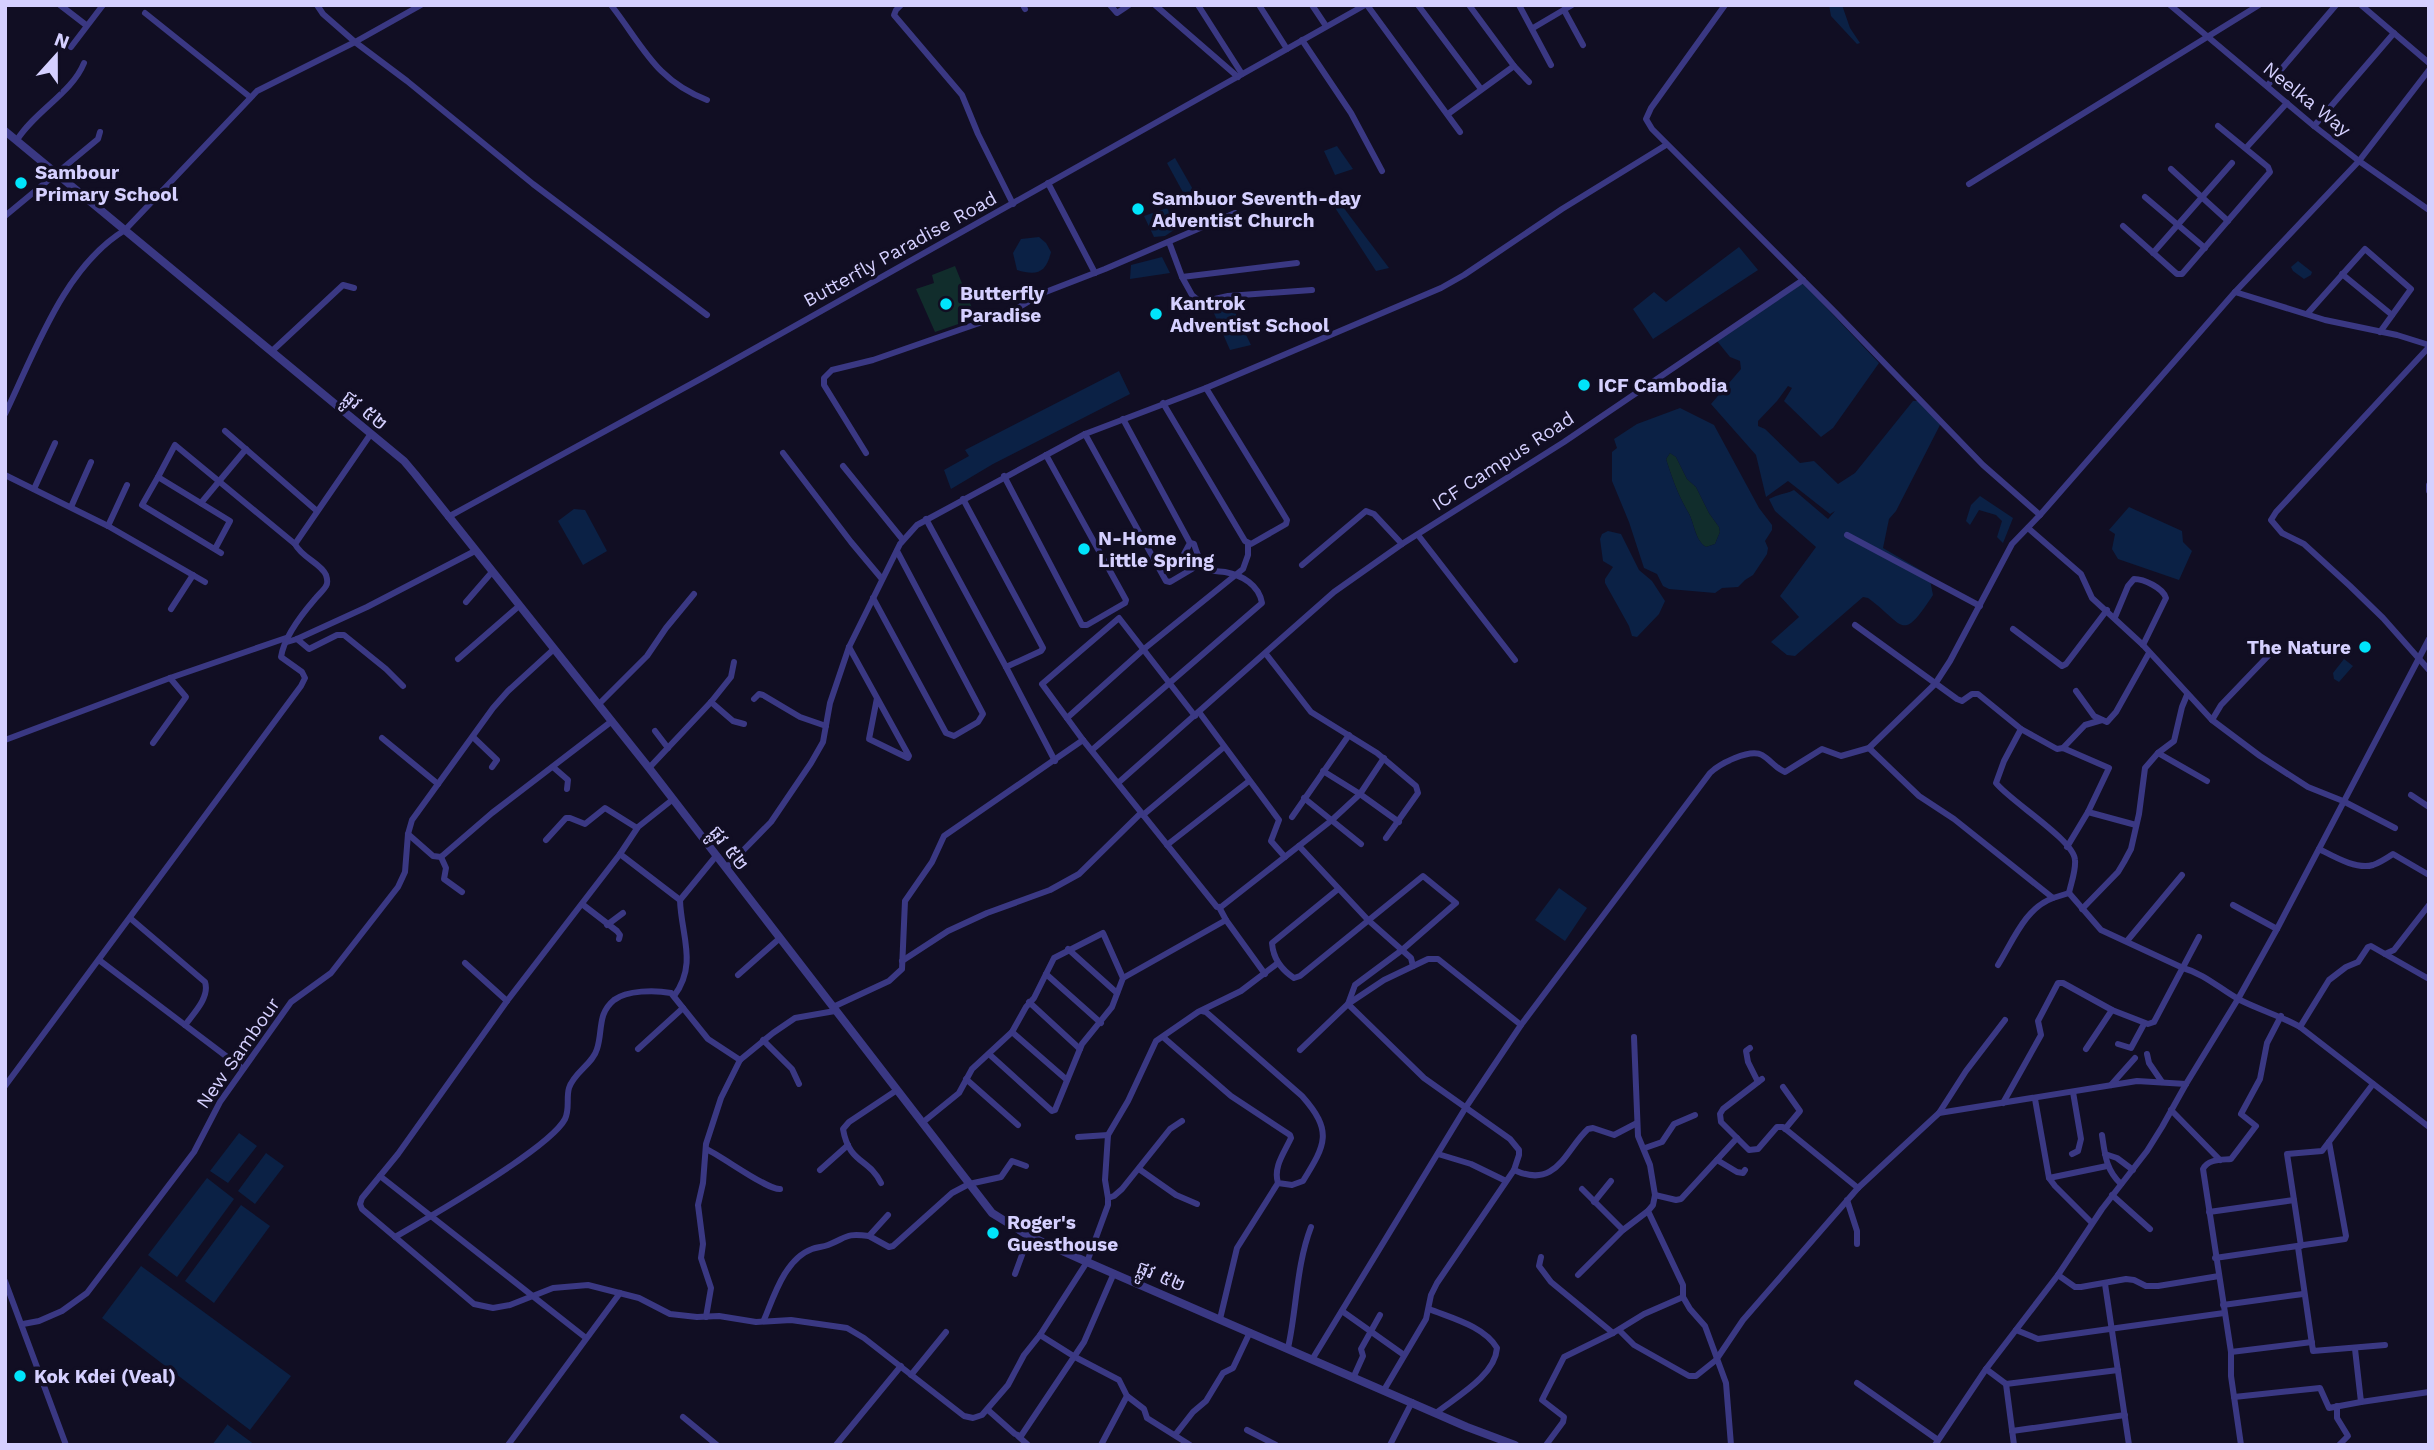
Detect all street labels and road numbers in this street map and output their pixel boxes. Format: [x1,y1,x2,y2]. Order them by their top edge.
street label: Neelka Way [2259,57,2356,141]
street label: Butterfly Paradise Road [799,186,1001,312]
street label: ផ្លូវ ៥២ [334,385,392,439]
street label: ICF Campus Road [1428,407,1578,515]
street label: ផ្លូវ ៥២ [700,821,754,879]
street label: New Sambour [191,993,285,1113]
street label: ផ្លូវ ៥២ [1131,1255,1189,1302]

